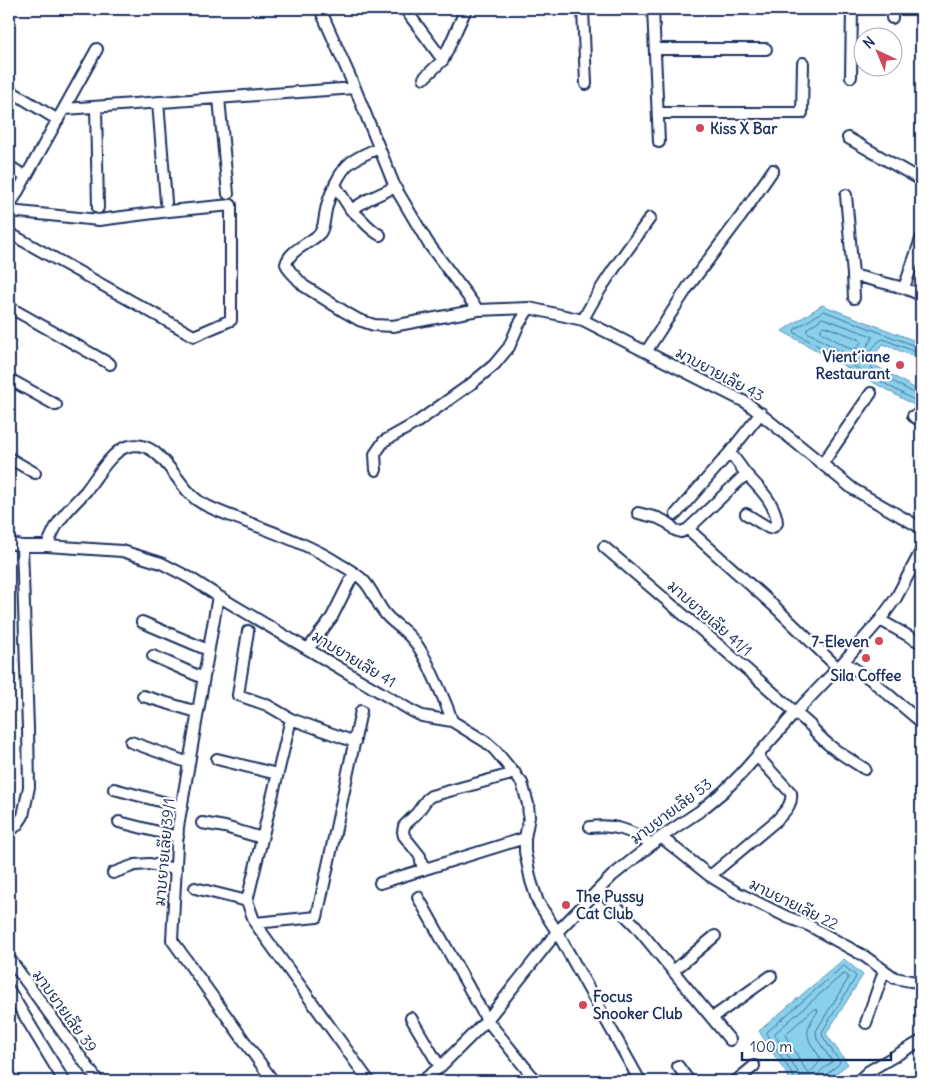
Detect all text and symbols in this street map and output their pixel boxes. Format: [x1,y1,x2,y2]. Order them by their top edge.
north arrow [852,28,902,78]
text: N [859,33,879,52]
place label: Kiss X Bar [710,119,778,138]
marker: Kiss X Bar [694,122,706,134]
street label: มาบยายเลีย 43 [673,343,767,405]
place label: Vient´iane Restaurant [815,347,891,383]
marker: Vient´iane Restaurant [894,359,906,371]
street label: มาบยายเลีย 41/1 [664,576,756,660]
street label: มาบยายเลีย 41 [309,627,399,691]
place label: 7-Eleven [811,632,869,651]
marker: 7-Eleven [873,635,885,647]
marker: Sila Coffee [860,652,872,664]
place label: Sila Coffee [831,666,901,685]
street label: มาบยายเลีย 53 [626,774,716,848]
street label: มาบยายเลีย 39/1 [150,797,178,907]
street label: มาบยายเลีย 22 [746,874,842,934]
place label: The Pussy Cat Club [576,887,644,923]
marker: The Pussy Cat Club [560,899,572,911]
street label: มาบยายเลีย 39 [29,966,101,1056]
place label: Focus Snooker Club [593,987,682,1023]
marker: Focus Snooker Club [577,999,589,1011]
scale bar [742,1030,891,1062]
text: 100 m [750,1037,792,1056]

